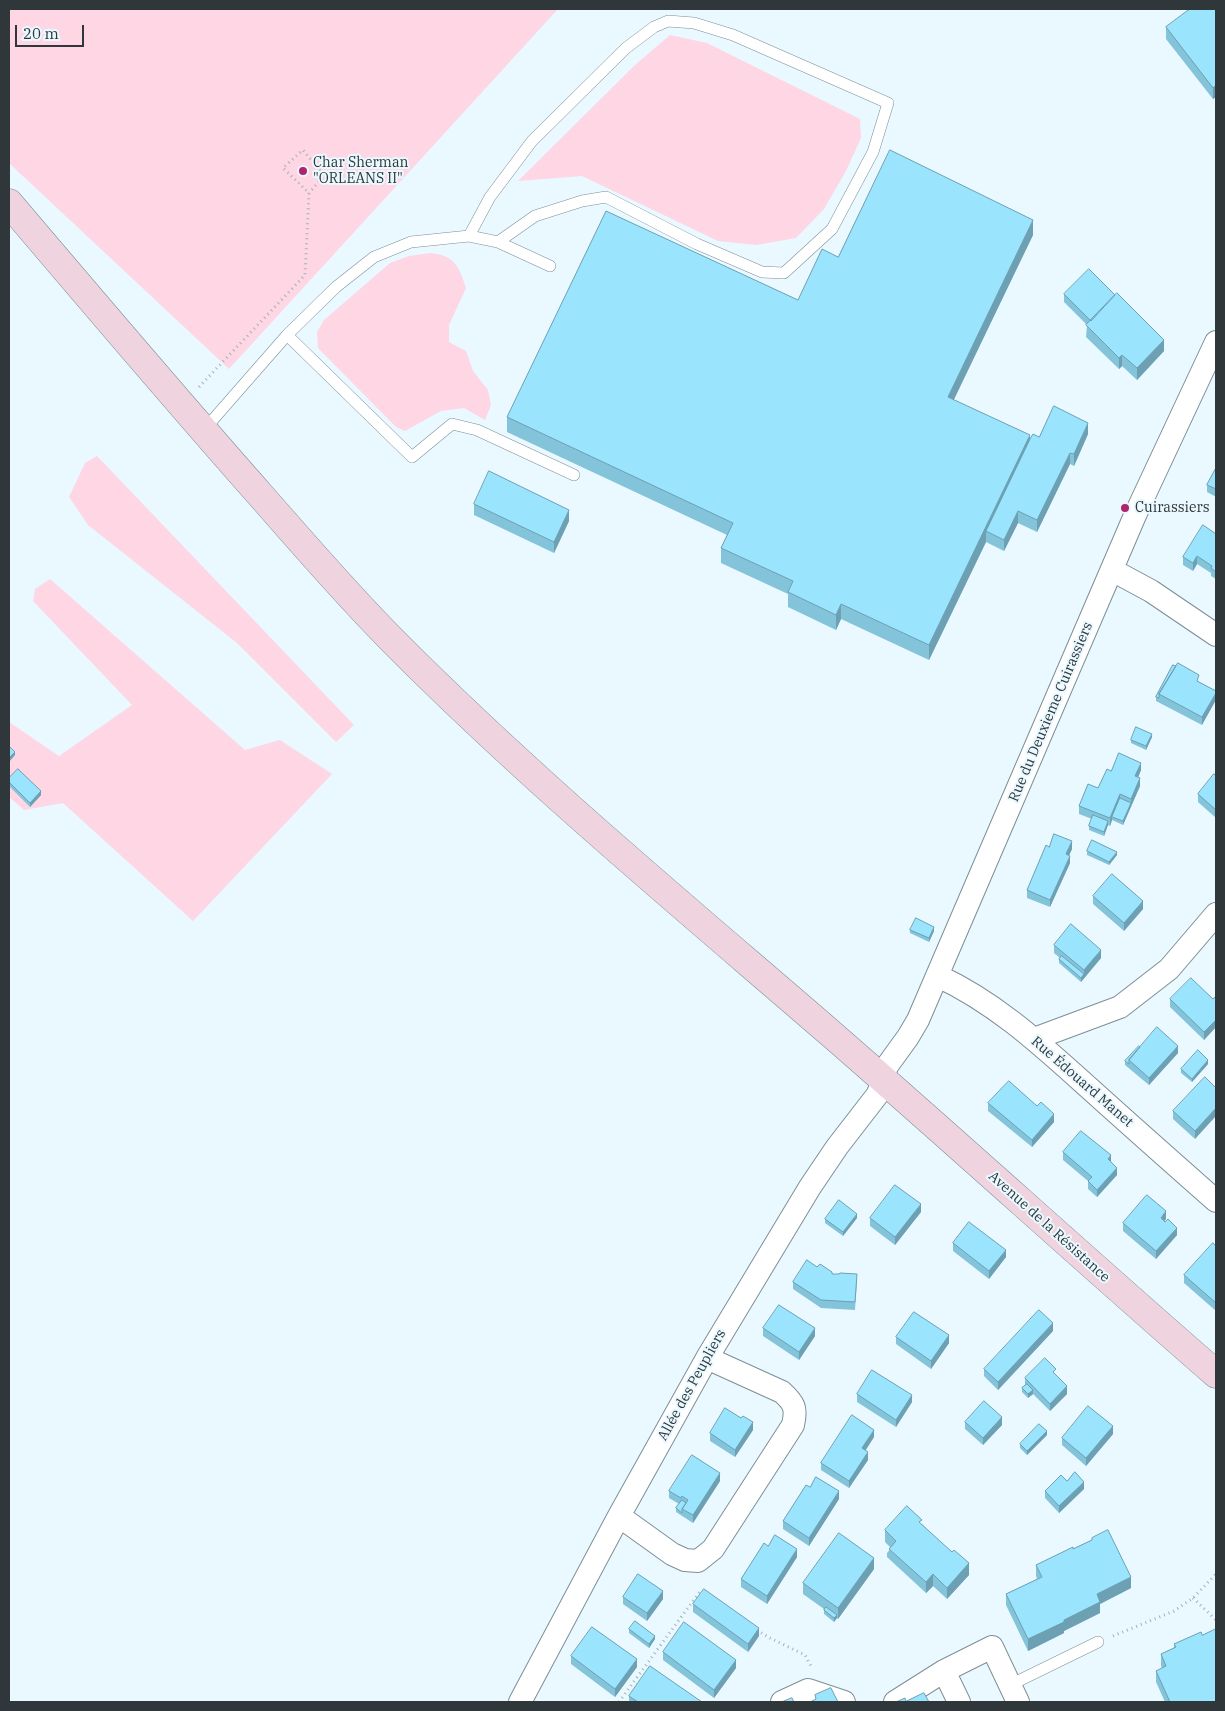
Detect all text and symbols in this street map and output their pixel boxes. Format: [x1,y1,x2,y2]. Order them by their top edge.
scale bar [18,15,86,47]
text: 20 m [23,24,59,43]
place label: Char Sherman "ORLEANS II" [313,155,409,188]
marker: Char Sherman "ORLEANS II" [297,165,309,177]
place label: Cuirassiers [1135,500,1210,516]
marker: Cuirassiers [1119,502,1131,514]
street label: Rue du Deuxieme Cuirassiers [1005,620,1097,804]
street label: Rue Édouard Manet [1028,1033,1136,1131]
street label: Avenue de la Résistance [985,1168,1113,1286]
street label: Allée des Peupliers [654,1326,730,1444]

